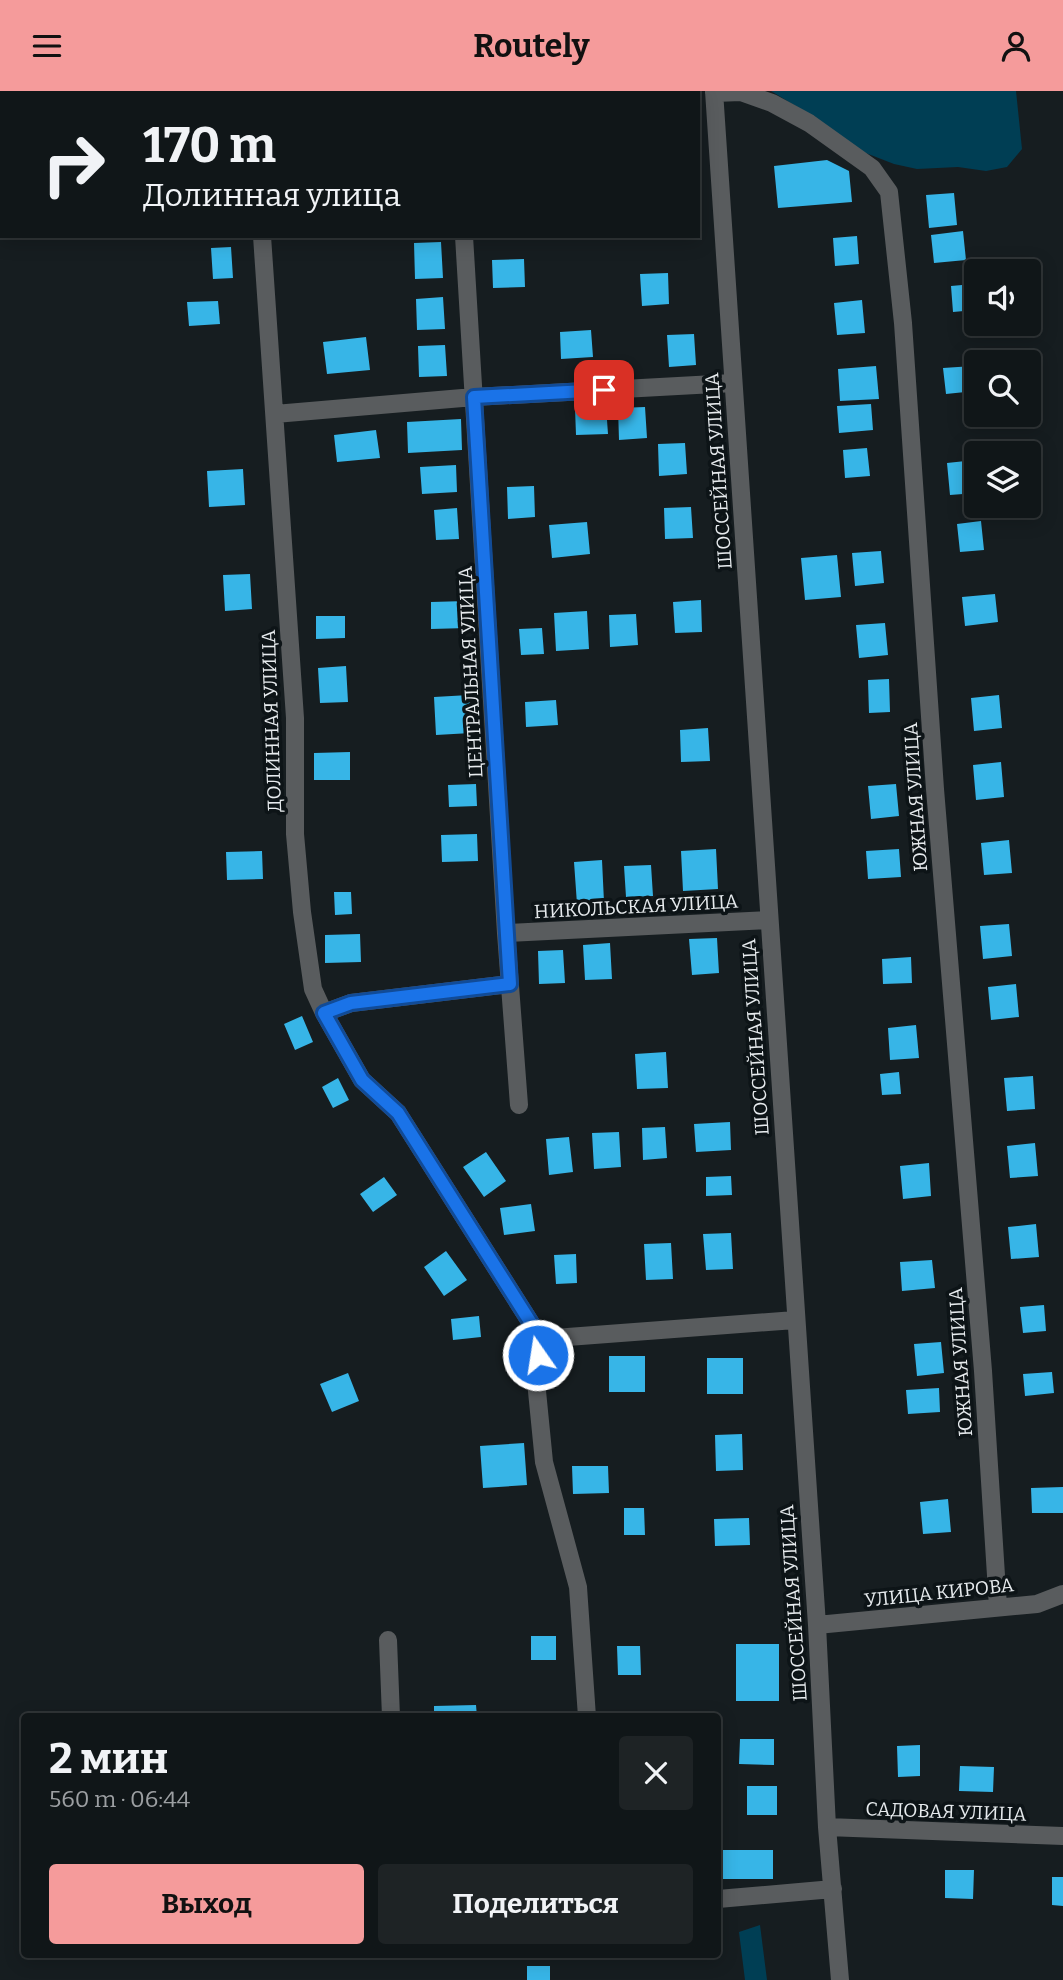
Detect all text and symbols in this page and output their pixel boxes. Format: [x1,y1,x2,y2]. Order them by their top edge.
icon: menu [28,27,66,65]
text: Routely [473,27,590,65]
icon: person [997,27,1035,65]
text: 170 m [143,116,276,175]
icon: right [28,119,119,210]
text: Долинная улица [143,176,401,214]
map controls [964,259,1041,518]
button: sound [964,259,1041,336]
button: search [964,350,1041,427]
pin [574,360,634,420]
icon: arrive [585,371,623,409]
street label: ШОССЕЙНАЯ УЛИЦА [700,371,737,570]
button: layers [964,441,1041,518]
street label: ЦЕНТРАЛЬНАЯ УЛИЦА [453,565,488,779]
street label: ДОЛИННАЯ УЛИЦА [257,629,286,813]
street label: ЮЖНАЯ УЛИЦА [899,721,932,872]
street label: НИКОЛЬСКАЯ УЛИЦА [533,890,739,923]
street label: ШОССЕЙНАЯ УЛИЦА [737,937,774,1136]
street label: ЮЖНАЯ УЛИЦА [944,1286,977,1437]
position arrow [501,1318,575,1392]
street label: ШОССЕЙНАЯ УЛИЦА [775,1503,812,1702]
street label: УЛИЦА КИРОВА [863,1573,1015,1612]
text: 2 мин [49,1734,168,1784]
button: close [619,1736,693,1810]
text: 560 m · 06:44 [49,1785,190,1813]
street label: САДОВАЯ УЛИЦА [865,1797,1027,1826]
button: Выход [49,1864,364,1944]
button: Поделиться [378,1864,693,1944]

